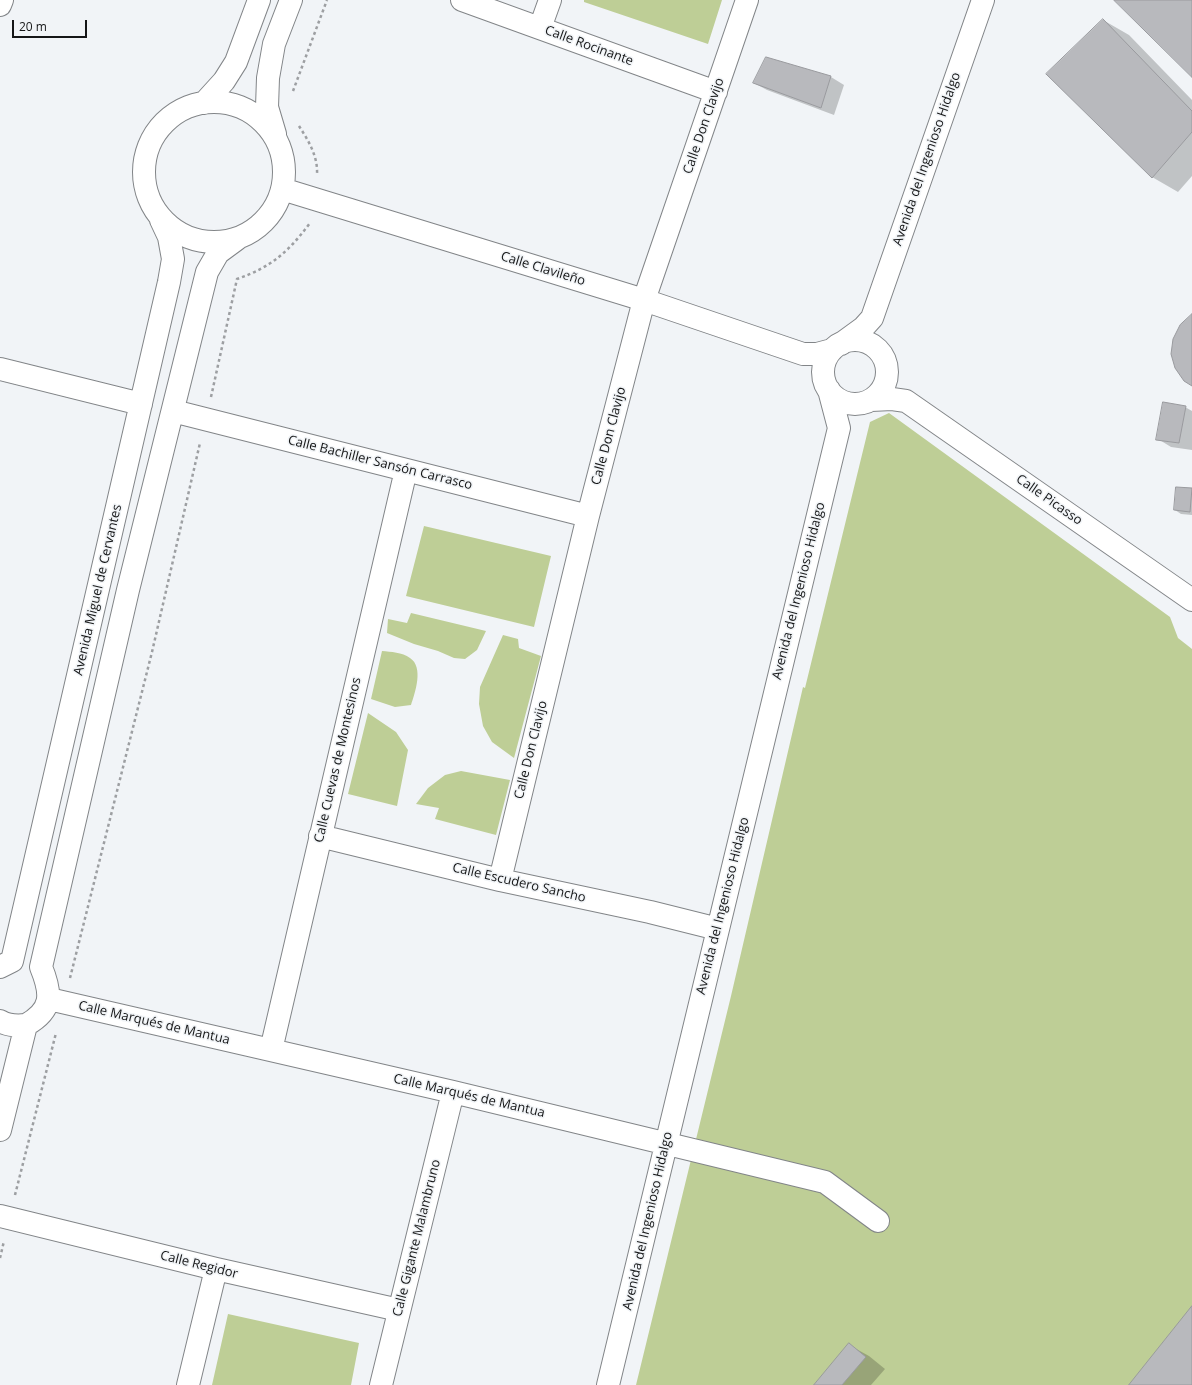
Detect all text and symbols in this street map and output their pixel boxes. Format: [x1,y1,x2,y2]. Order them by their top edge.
scale bar [14,12,89,38]
text: 20 m [19,18,47,35]
street label: Calle Rocinante [543,23,635,69]
street label: Avenida del Ingenioso Hidalgo [890,70,964,248]
street label: Calle Don Clavijo [680,76,728,176]
street label: Calle Clavileño [499,249,587,289]
street label: Calle Don Clavijo [588,385,630,487]
street label: Calle Bachiller Sansón Carrasco [286,433,474,493]
street label: Calle Picasso [1013,471,1085,529]
street label: Avenida del Ingenioso Hidalgo [769,501,829,681]
street label: Avenida Miguel de Cervantes [71,503,125,677]
street label: Calle Cuevas de Montesinos [311,676,365,844]
street label: Calle Don Clavijo [511,699,551,801]
street label: Avenida del Ingenioso Hidalgo [693,816,753,996]
street label: Calle Escudero Sancho [451,860,587,906]
street label: Calle Marqués de Mantua [77,998,231,1048]
street label: Calle Marqués de Mantua [392,1071,546,1121]
street label: Avenida del Ingenioso Hidalgo [620,1130,676,1312]
street label: Calle Gigante Malambruno [390,1158,444,1318]
street label: Calle Regidor [159,1248,239,1282]

